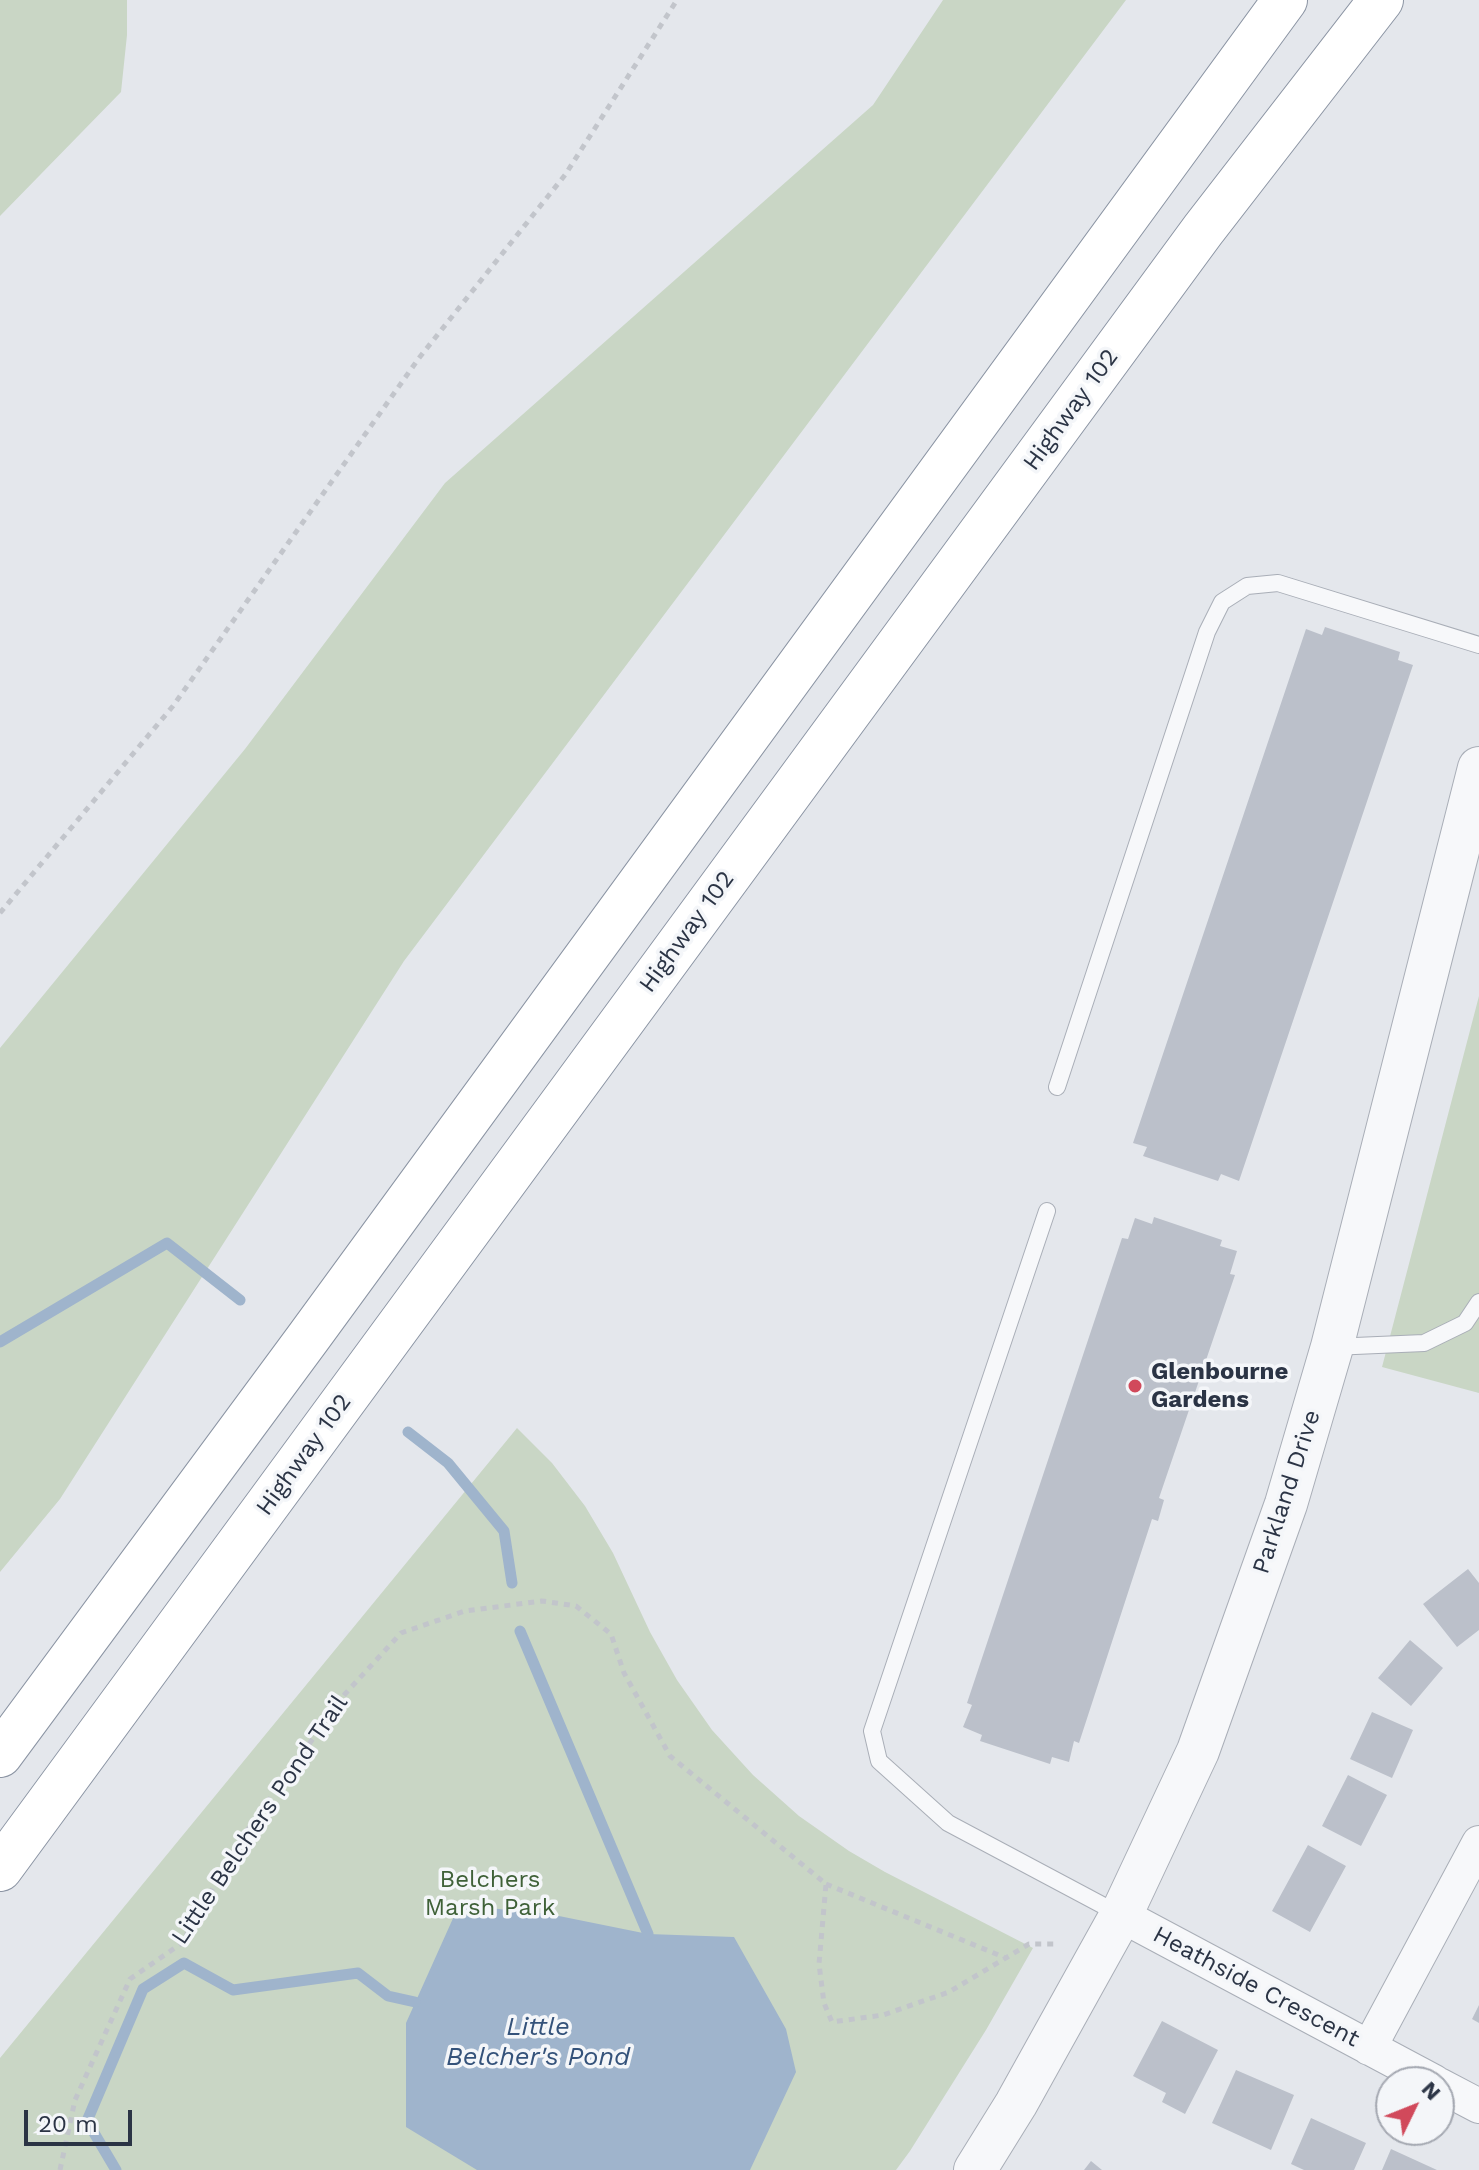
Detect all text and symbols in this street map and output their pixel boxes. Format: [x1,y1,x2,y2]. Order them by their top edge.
street label: Highway 102 [1017,344,1125,476]
street label: Highway 102 [633,866,741,998]
place label: Glenbourne Gardens [1151,1358,1288,1414]
marker: Glenbourne Gardens [1126,1377,1144,1395]
street label: Highway 102 [250,1389,358,1521]
street label: Parkland Drive [1247,1407,1327,1577]
street label: Little Belchers Pond Trail [166,1690,354,1950]
park label: Belchers Marsh Park [425,1866,555,1922]
street label: Heathside Crescent [1148,1920,1364,2054]
water label: Little Belcher's Pond [446,2011,630,2072]
north arrow [1375,2066,1455,2146]
text: N [1417,2076,1446,2105]
scale bar [28,2094,136,2144]
text: 20 m [38,2110,98,2138]

